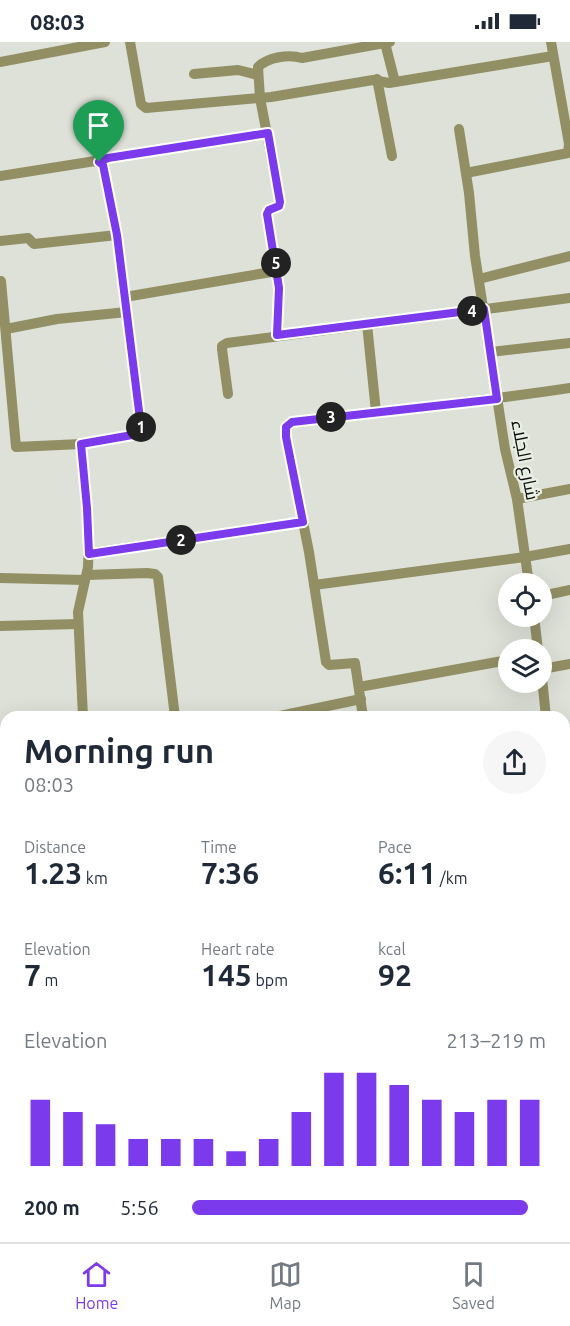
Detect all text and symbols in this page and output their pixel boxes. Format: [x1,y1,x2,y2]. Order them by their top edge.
text: 08:03 [30,9,85,34]
pin [73,100,124,162]
icon: arrive [82,109,115,142]
pin: 5 [261,248,291,278]
text: 5 [271,254,281,272]
pin: 4 [457,296,487,326]
text: 4 [467,302,477,320]
pin: 3 [316,402,346,432]
text: 3 [326,408,336,426]
pin: 1 [126,412,156,442]
text: 1 [136,418,146,436]
street label: شارع الجلاء [505,418,544,502]
pin: 2 [166,525,196,555]
text: 2 [176,531,186,549]
map controls [498,573,552,693]
button: locate [498,573,552,627]
button: layers [498,639,552,693]
button: share [483,731,546,794]
text: Morning run [24,732,214,769]
text: 08:03 [24,773,74,796]
text: Distance [24,838,86,856]
text: Time [201,838,237,856]
text: Pace [378,838,412,856]
text: 1.23 [24,856,82,890]
text: 7:36 [201,856,259,890]
text: 6:11 [378,856,436,890]
text: km [82,869,108,887]
text: /km [436,869,468,887]
text: Elevation [24,940,91,958]
text: Heart rate [201,940,275,958]
text: kcal [378,940,406,958]
text: 7 [24,958,41,992]
text: 145 [201,958,252,992]
text: 92 [378,958,412,992]
text: m [41,971,58,989]
text: bpm [252,971,288,989]
text: Elevation [24,1029,107,1052]
text: 213–219 m [447,1029,546,1052]
text: 200 m [24,1196,80,1219]
text: 5:56 [120,1196,159,1219]
tab: Home [75,1258,118,1312]
tab: Map [269,1258,302,1312]
tab: Saved [452,1258,495,1312]

